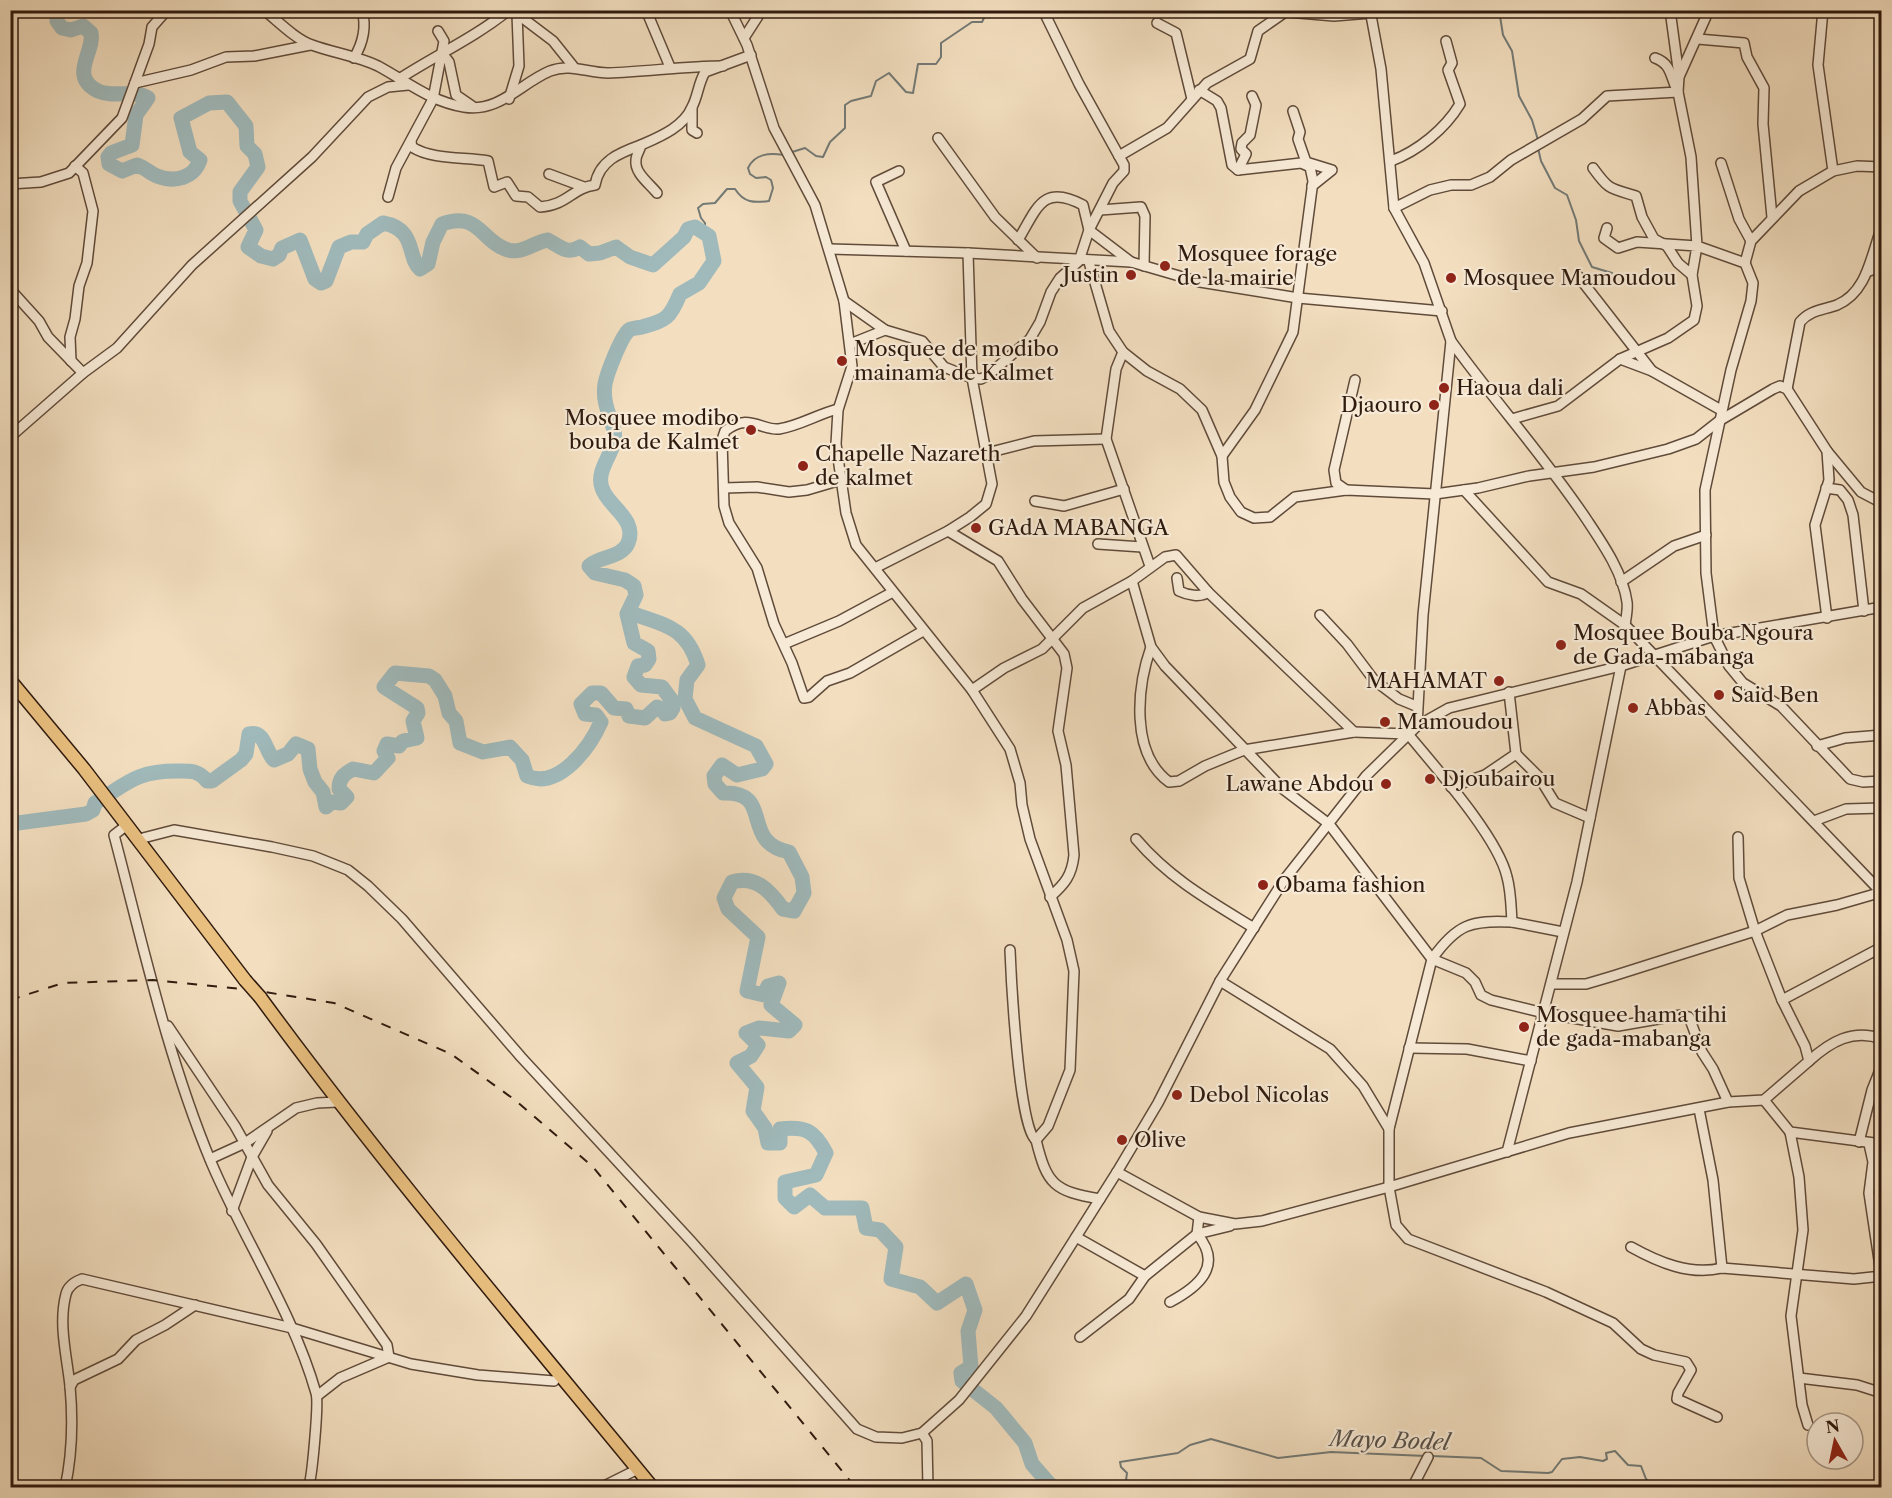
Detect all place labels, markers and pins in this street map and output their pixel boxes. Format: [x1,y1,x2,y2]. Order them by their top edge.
place label: Mosquee forage de la mairie [1177,241,1337,290]
marker: Mosquee forage de la mairie [1158,259,1172,273]
place label: Justin [1060,262,1119,287]
place label: Mosquee Mamoudou [1463,265,1677,290]
marker: Justin [1124,268,1138,282]
marker: Mosquee Mamoudou [1444,271,1458,285]
place label: Mosquee de modibo mainama de Kalmet [854,336,1059,385]
marker: Mosquee de modibo mainama de Kalmet [835,354,849,368]
place label: Haoua dali [1456,375,1564,400]
marker: Haoua dali [1437,381,1451,395]
place label: Djaouro [1341,392,1422,417]
marker: Djaouro [1427,398,1441,412]
place label: Mosquee modibo bouba de Kalmet [564,405,740,454]
marker: Mosquee modibo bouba de Kalmet [744,423,758,437]
place label: Chapelle Nazareth de kalmet [815,441,1001,490]
marker: Chapelle Nazareth de kalmet [796,459,810,473]
place label: GAdA MABANGA [988,515,1169,540]
marker: GAdA MABANGA [969,521,983,535]
place label: Mosquee Bouba Ngoura de Gada-mabanga [1573,620,1814,669]
marker: Mosquee Bouba Ngoura de Gada-mabanga [1554,638,1568,652]
place label: MAHAMAT [1366,668,1487,693]
marker: MAHAMAT [1492,674,1506,688]
place label: Said Ben [1731,682,1819,707]
marker: Said Ben [1712,688,1726,702]
place label: Abbas [1644,695,1706,720]
marker: Abbas [1626,701,1640,715]
place label: Mamoudou [1397,709,1513,734]
marker: Mamoudou [1378,715,1392,729]
place label: Djoubairou [1442,766,1555,791]
place label: Lawane Abdou [1225,771,1374,796]
marker: Djoubairou [1423,772,1437,786]
marker: Lawane Abdou [1379,777,1393,791]
place label: Obama fashion [1275,872,1425,897]
marker: Obama fashion [1256,878,1270,892]
place label: Mosquee hama tihi de gada-mabanga [1536,1002,1727,1051]
marker: Mosquee hama tihi de gada-mabanga [1517,1020,1531,1034]
place label: Debol Nicolas [1189,1082,1329,1107]
marker: Debol Nicolas [1170,1088,1184,1102]
place label: Olive [1134,1127,1186,1152]
marker: Olive [1115,1133,1129,1147]

